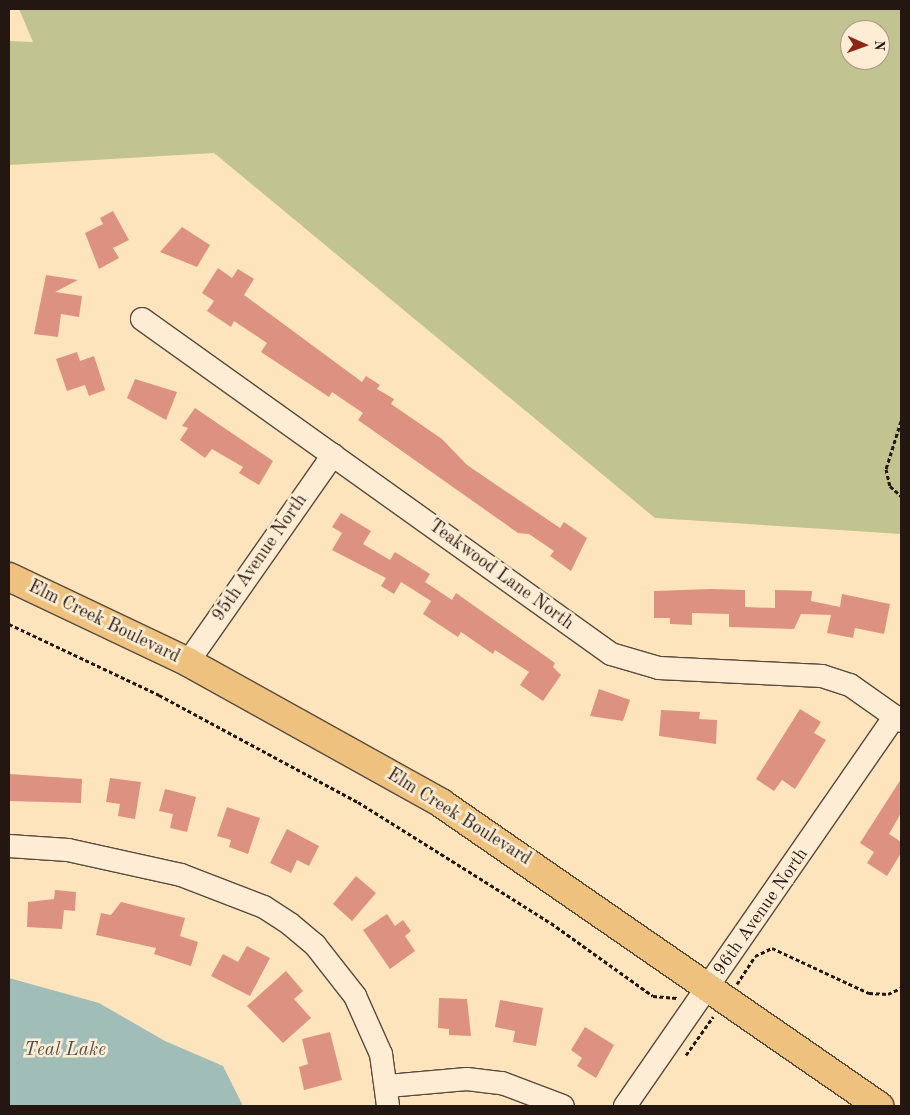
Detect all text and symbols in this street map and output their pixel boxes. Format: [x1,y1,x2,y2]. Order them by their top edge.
north arrow [840,20,890,70]
text: N [872,40,886,51]
street label: 95th Avenue North [208,490,312,626]
street label: Teakwood Lane North [424,515,578,635]
street label: Elm Creek Boulevard [25,576,183,668]
street label: Elm Creek Boulevard [383,764,535,870]
street label: 96th Avenue North [709,844,813,980]
water label: Teal Lake [24,1040,106,1062]

